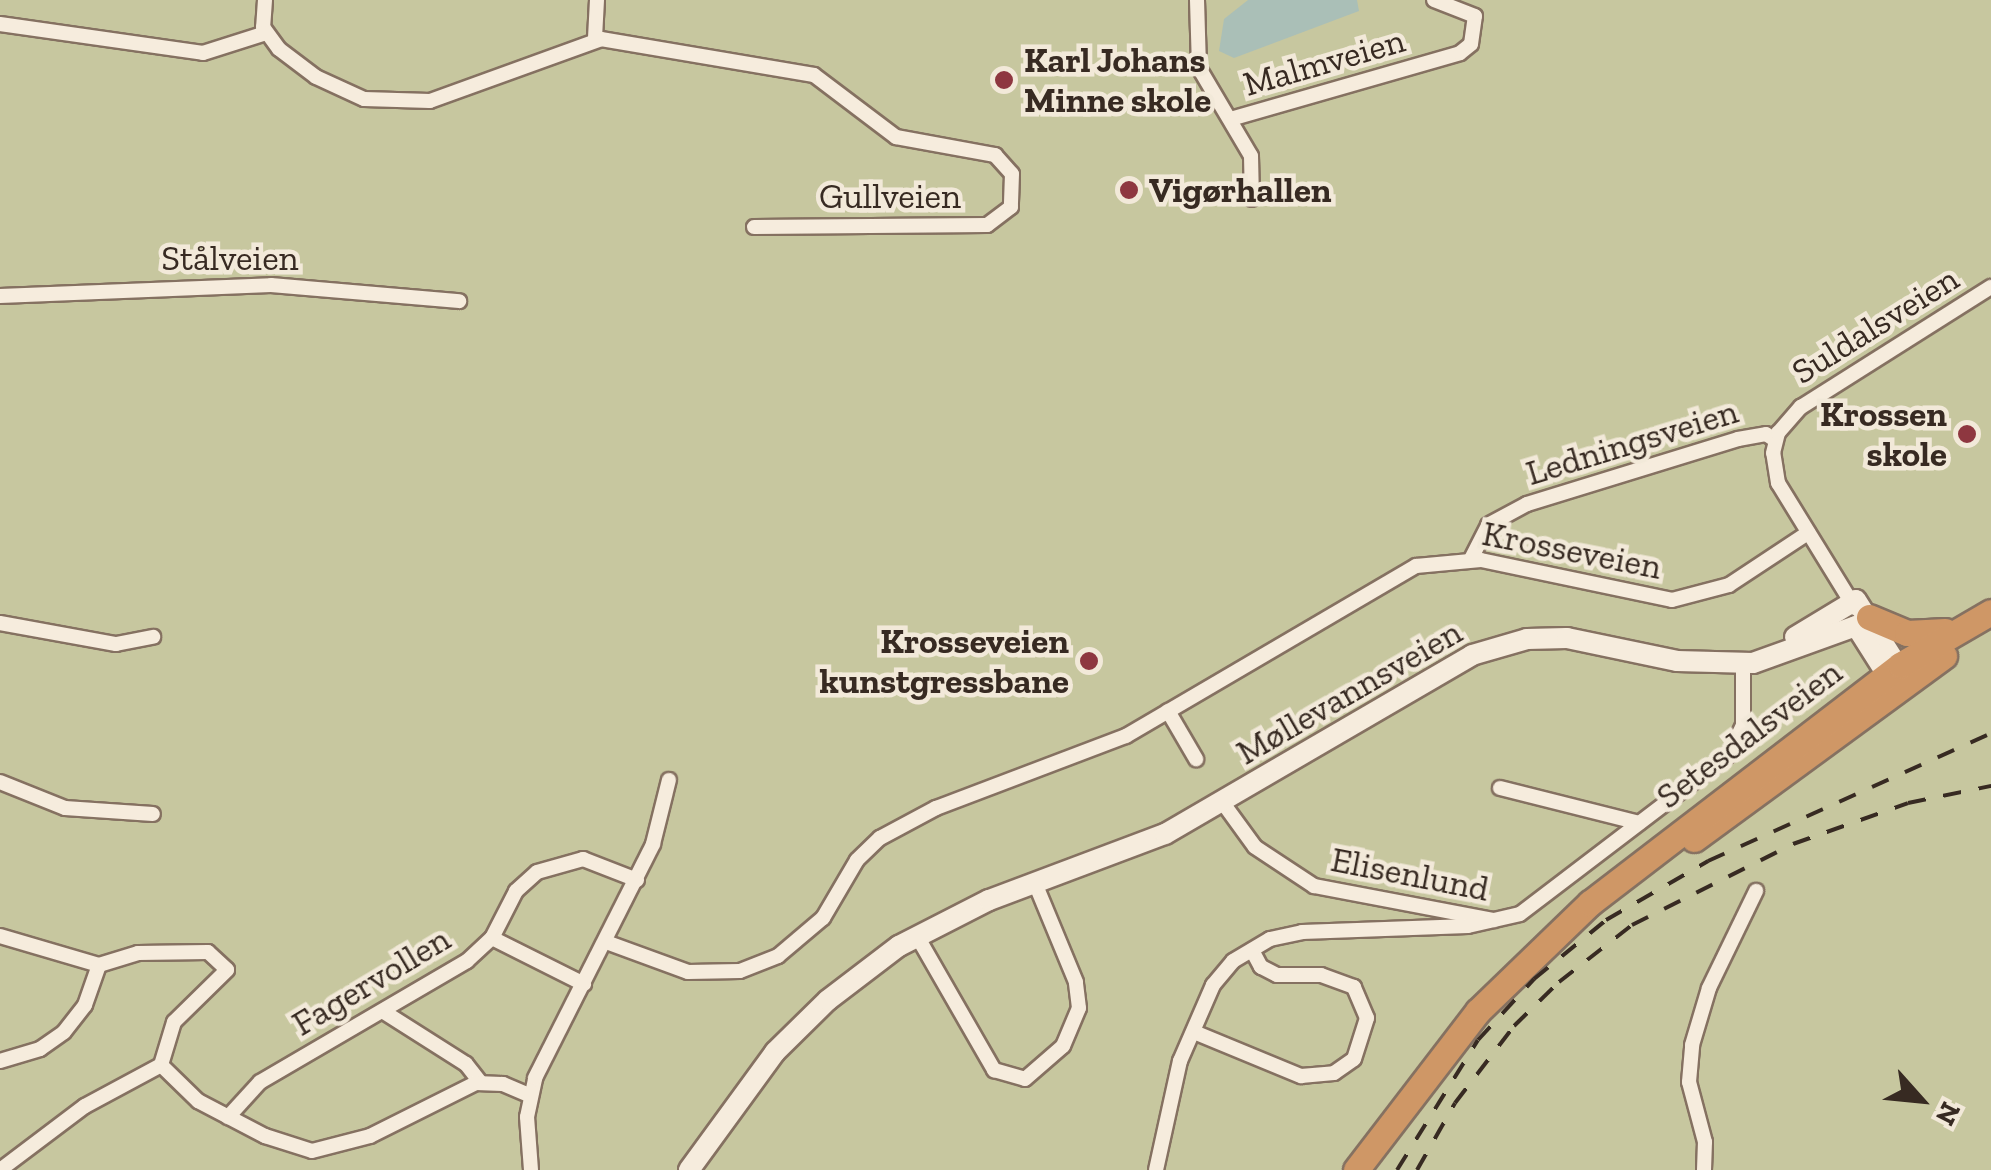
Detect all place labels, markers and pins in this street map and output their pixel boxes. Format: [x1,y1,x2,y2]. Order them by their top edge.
place label: Karl Johans Minne skole [1024,39,1211,121]
marker: Karl Johans Minne skole [993,69,1015,91]
place label: Vigørhallen [1149,169,1332,211]
marker: Vigørhallen [1118,179,1140,201]
place label: Krossen skole [1820,393,1947,475]
marker: Krossen skole [1956,423,1978,445]
place label: Krosseveien kunstgressbane [819,620,1069,702]
marker: Krosseveien kunstgressbane [1078,650,1100,672]

